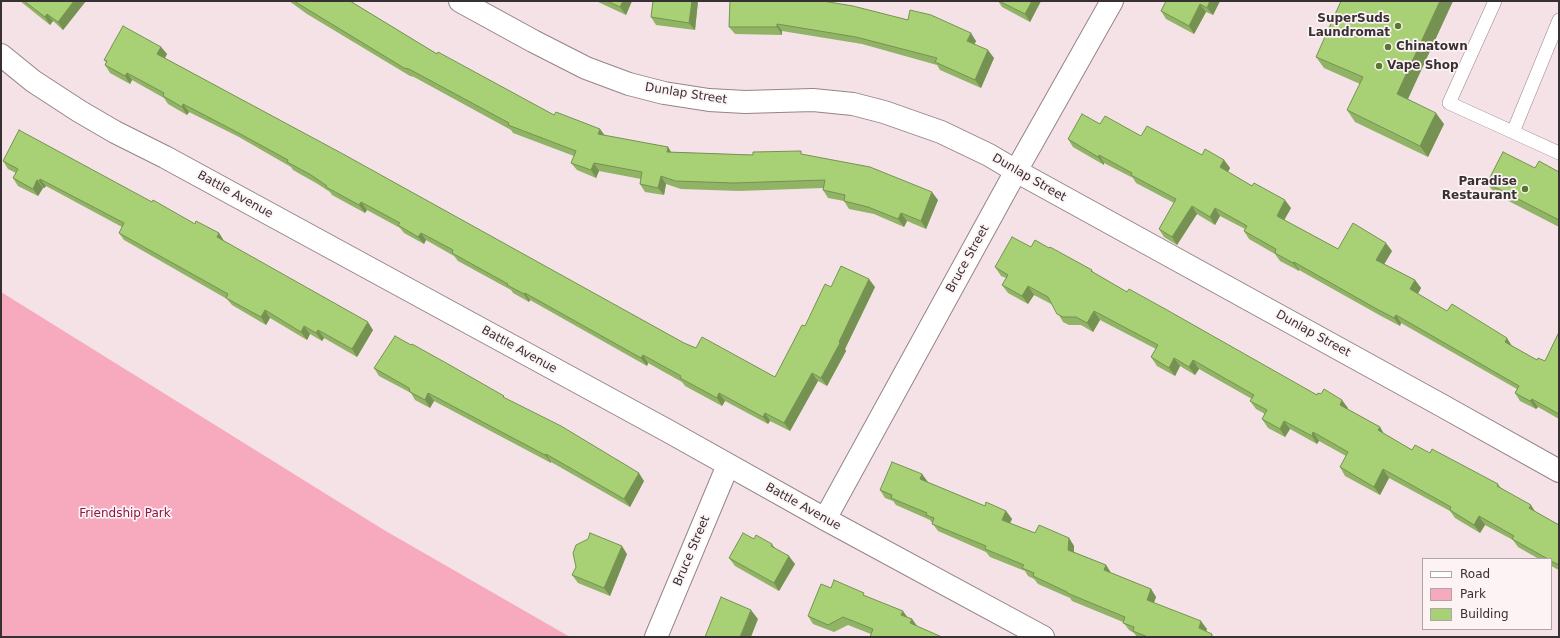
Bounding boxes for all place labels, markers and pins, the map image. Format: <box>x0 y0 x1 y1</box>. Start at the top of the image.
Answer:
place label: SuperSuds Laundromat <box>1308 12 1390 40</box>
marker: SuperSuds Laundromat <box>1393 21 1403 31</box>
place label: Chinatown <box>1396 40 1468 54</box>
marker: Chinatown <box>1383 42 1393 52</box>
place label: Vape Shop <box>1387 59 1459 73</box>
marker: Vape Shop <box>1374 61 1384 71</box>
place label: Paradise Restaurant <box>1442 175 1517 203</box>
marker: Paradise Restaurant <box>1520 184 1530 194</box>

